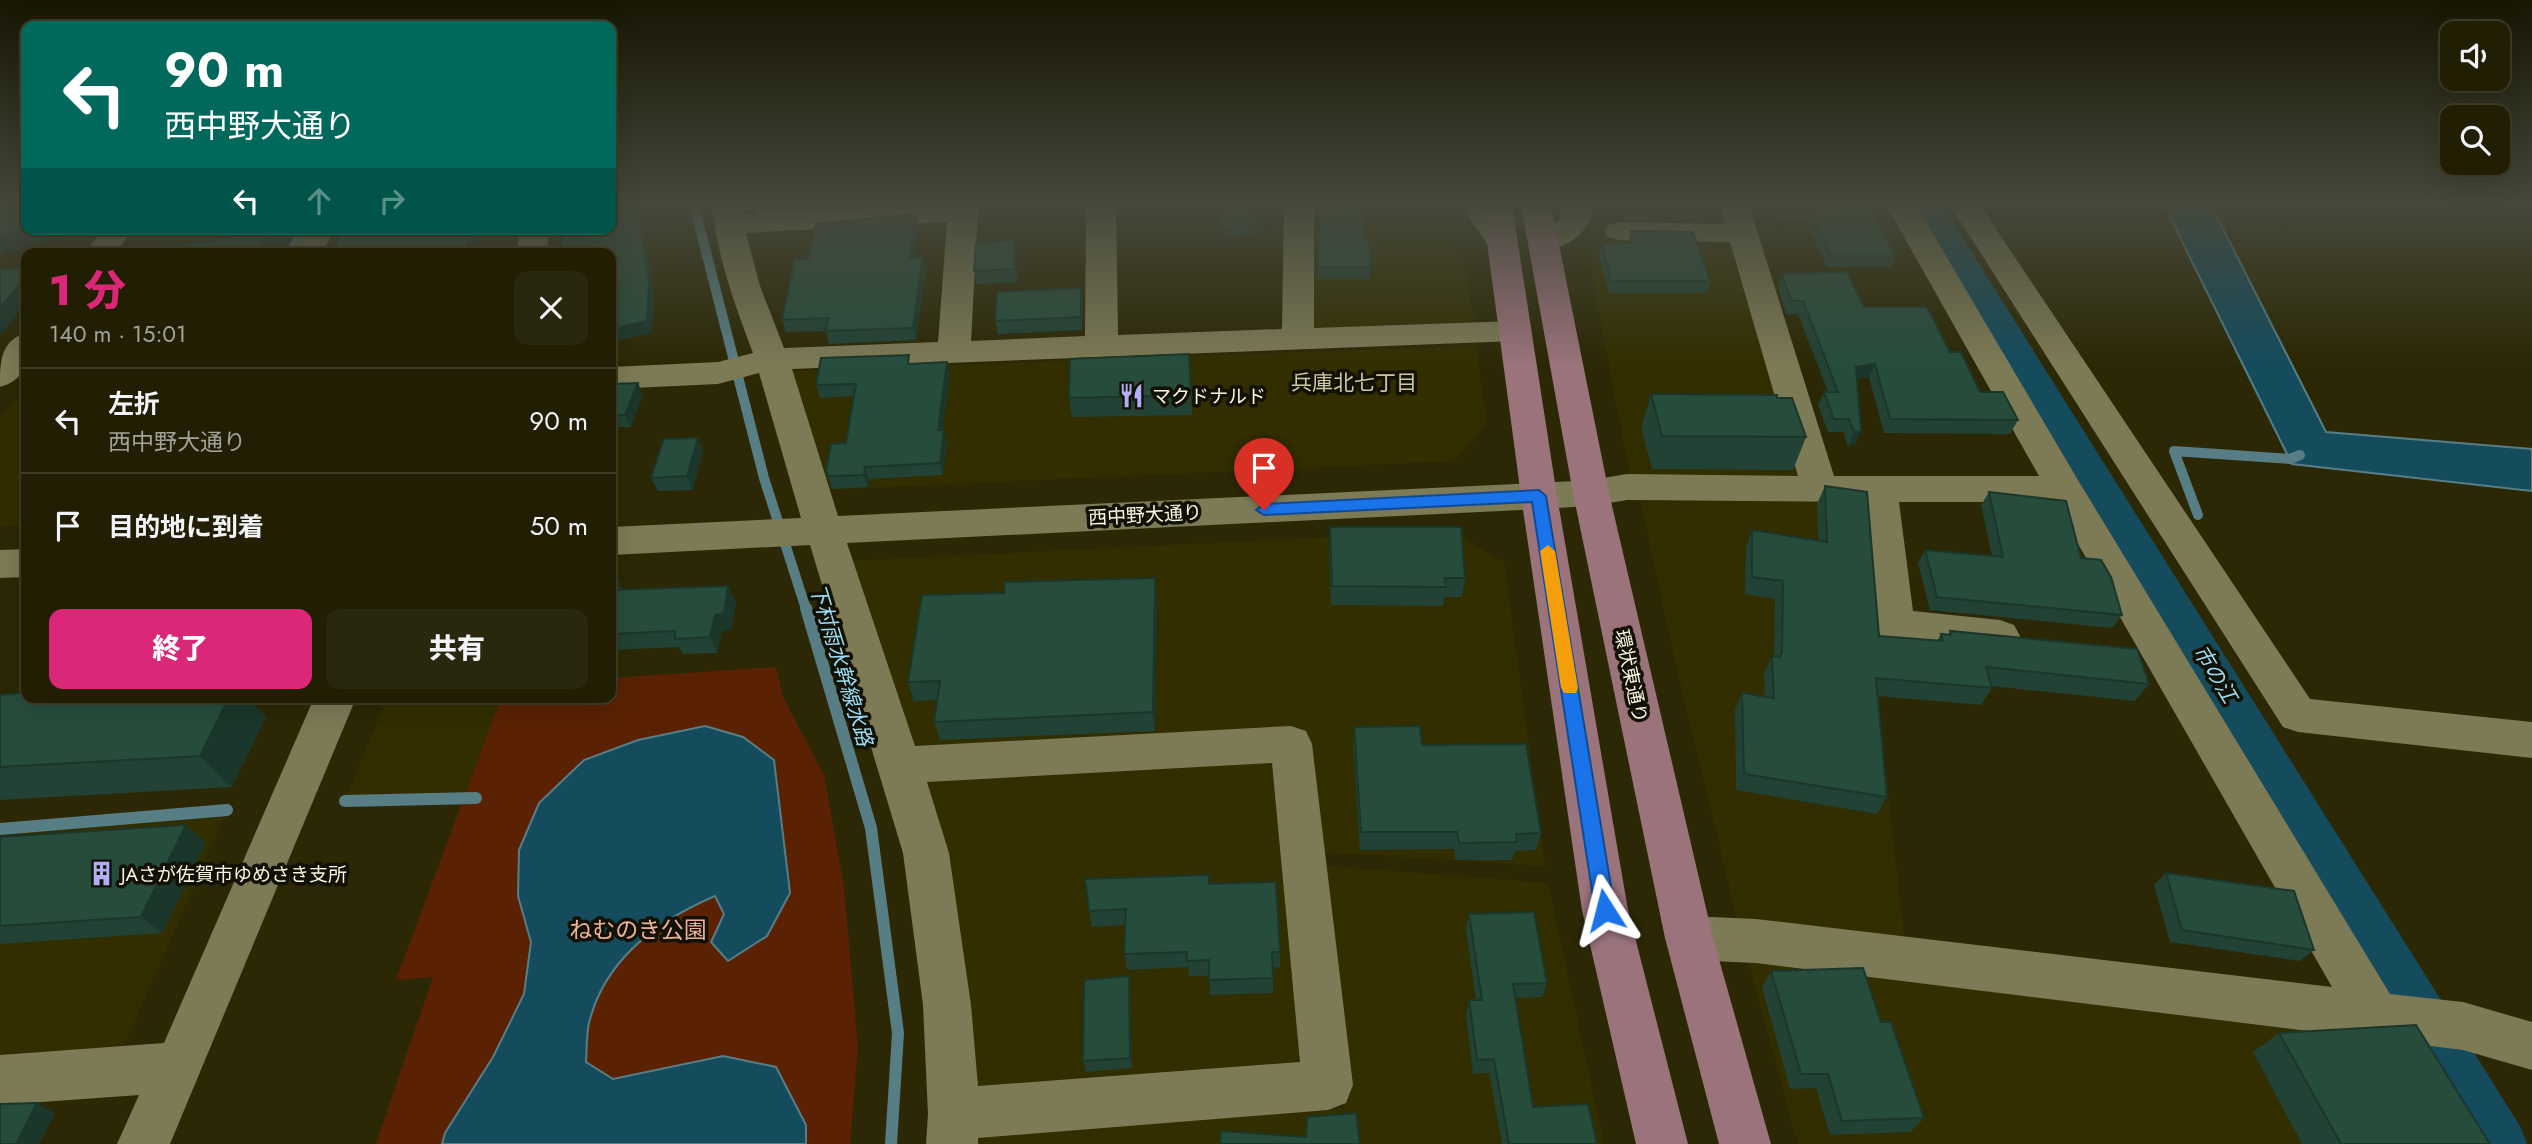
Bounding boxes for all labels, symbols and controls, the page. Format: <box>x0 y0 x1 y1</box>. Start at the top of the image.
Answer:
map controls <box>2440 21 2510 175</box>
button: sound <box>2440 21 2510 91</box>
text: 90 m <box>164 35 284 105</box>
icon: left <box>49 49 140 140</box>
text: 西中野大通り <box>164 103 356 149</box>
button: search <box>2440 105 2510 175</box>
icon: left <box>227 182 265 220</box>
icon: ahead <box>300 182 338 220</box>
icon: right <box>373 182 411 220</box>
text: 1 分 <box>49 260 126 321</box>
button: close <box>514 271 588 345</box>
text: 140 m · 15:01 <box>49 317 186 351</box>
district label: 兵庫北七丁目 <box>1291 368 1417 398</box>
restaurant icon: マクドナルド <box>1118 382 1146 410</box>
place label: マクドナルド <box>1152 383 1266 410</box>
text: 左折 <box>108 385 160 423</box>
icon: left <box>49 402 87 440</box>
text: 90 m <box>529 402 588 440</box>
text: 西中野大通り <box>108 425 246 459</box>
pin <box>1234 438 1294 510</box>
icon: arrive <box>1245 449 1283 487</box>
street label: 西中野大通り <box>1087 499 1203 531</box>
icon: arrive <box>49 507 87 545</box>
text: 50 m <box>530 507 588 545</box>
text: 目的地に到着 <box>108 508 264 546</box>
water label: 下村雨水幹線水路 <box>802 580 880 752</box>
button: 終了 <box>49 609 312 689</box>
button: 共有 <box>326 609 588 689</box>
street label: 環状東通り <box>1608 627 1654 725</box>
water label: 市の江 <box>2186 639 2245 710</box>
building icon: JAさが佐賀市ゆめさき支所 <box>87 860 115 888</box>
place label: JAさが佐賀市ゆめさき支所 <box>118 861 347 888</box>
position arrow <box>1568 873 1642 947</box>
park label: ねむのき公園 <box>569 913 707 947</box>

